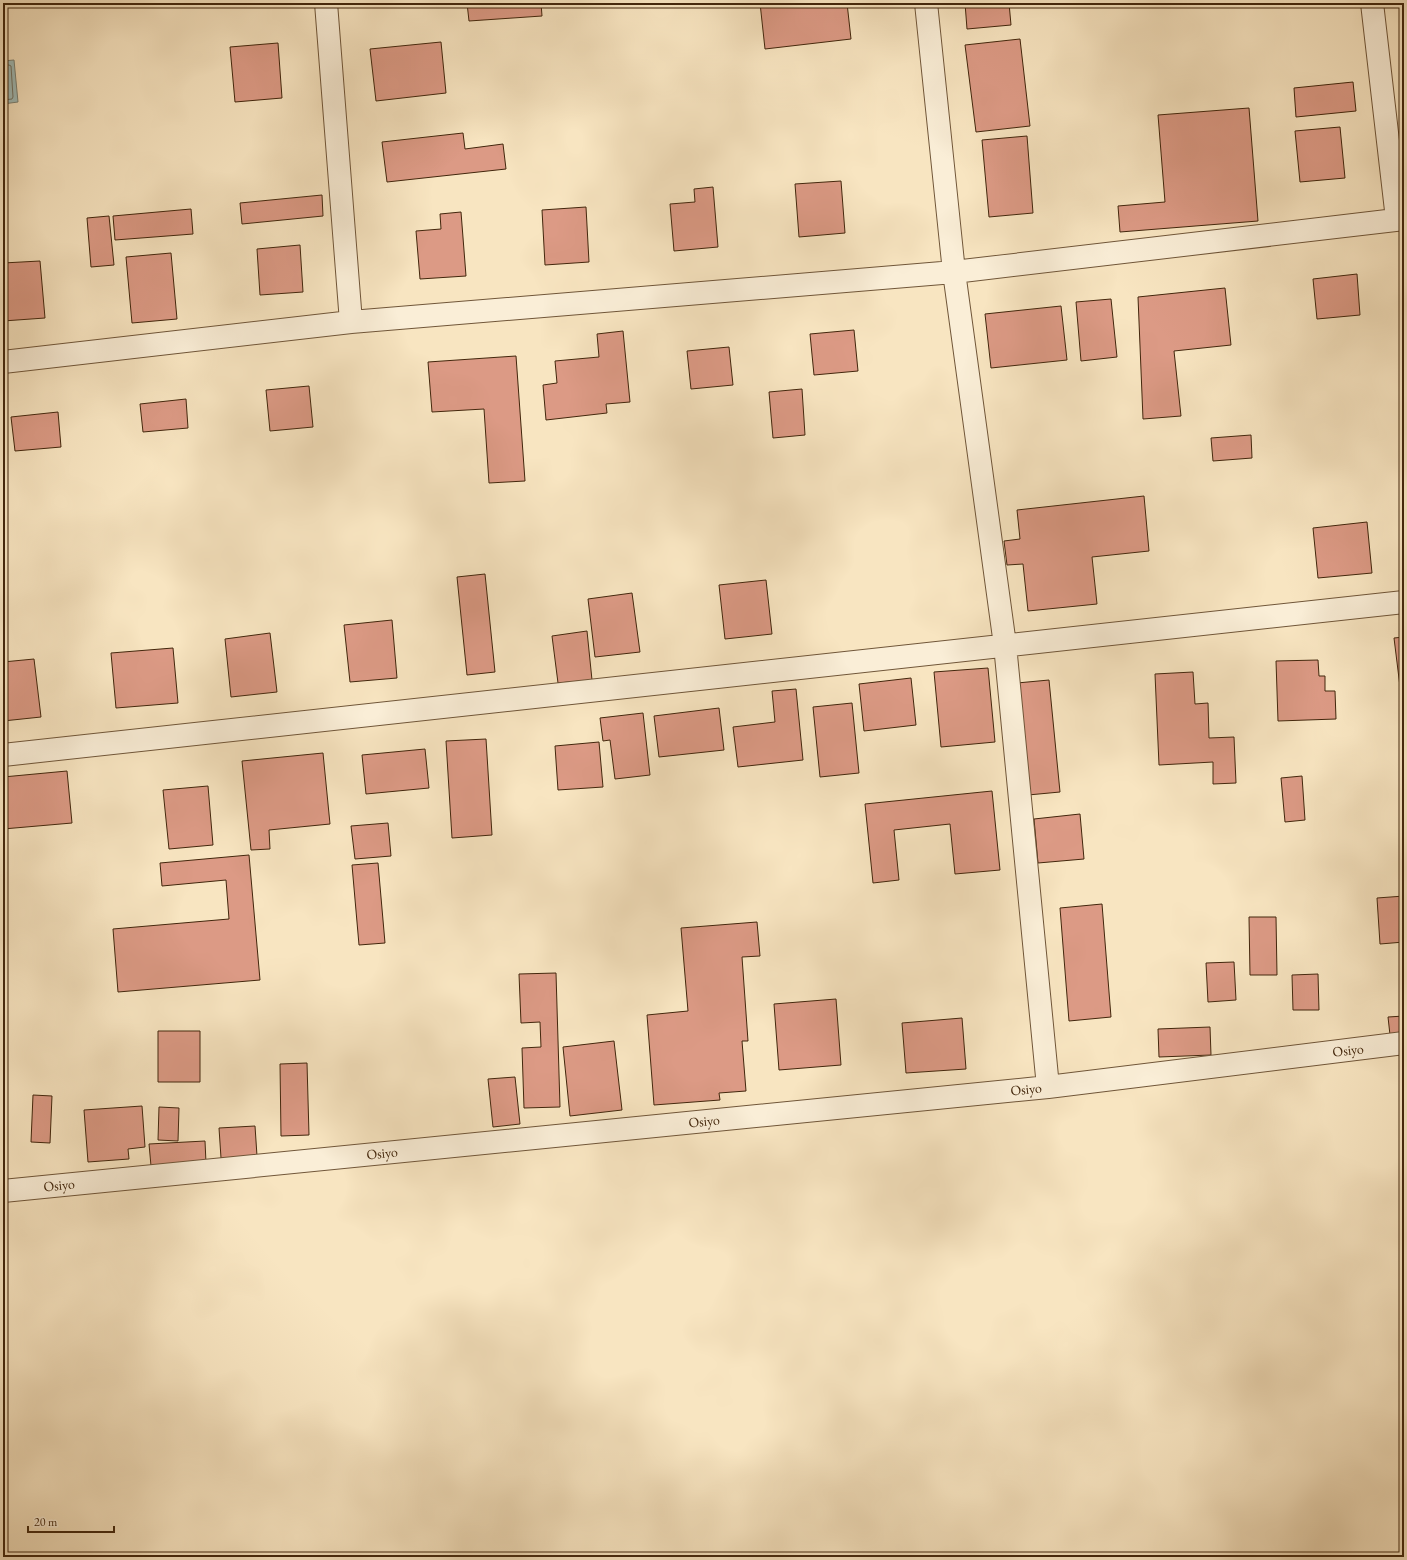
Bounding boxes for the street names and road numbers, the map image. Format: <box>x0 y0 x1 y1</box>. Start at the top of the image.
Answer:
street label: Osiyo <box>1331 1039 1365 1061</box>
street label: Osiyo <box>1009 1078 1043 1100</box>
street label: Osiyo <box>687 1110 721 1132</box>
street label: Osiyo <box>365 1142 399 1164</box>
street label: Osiyo <box>42 1174 76 1196</box>

